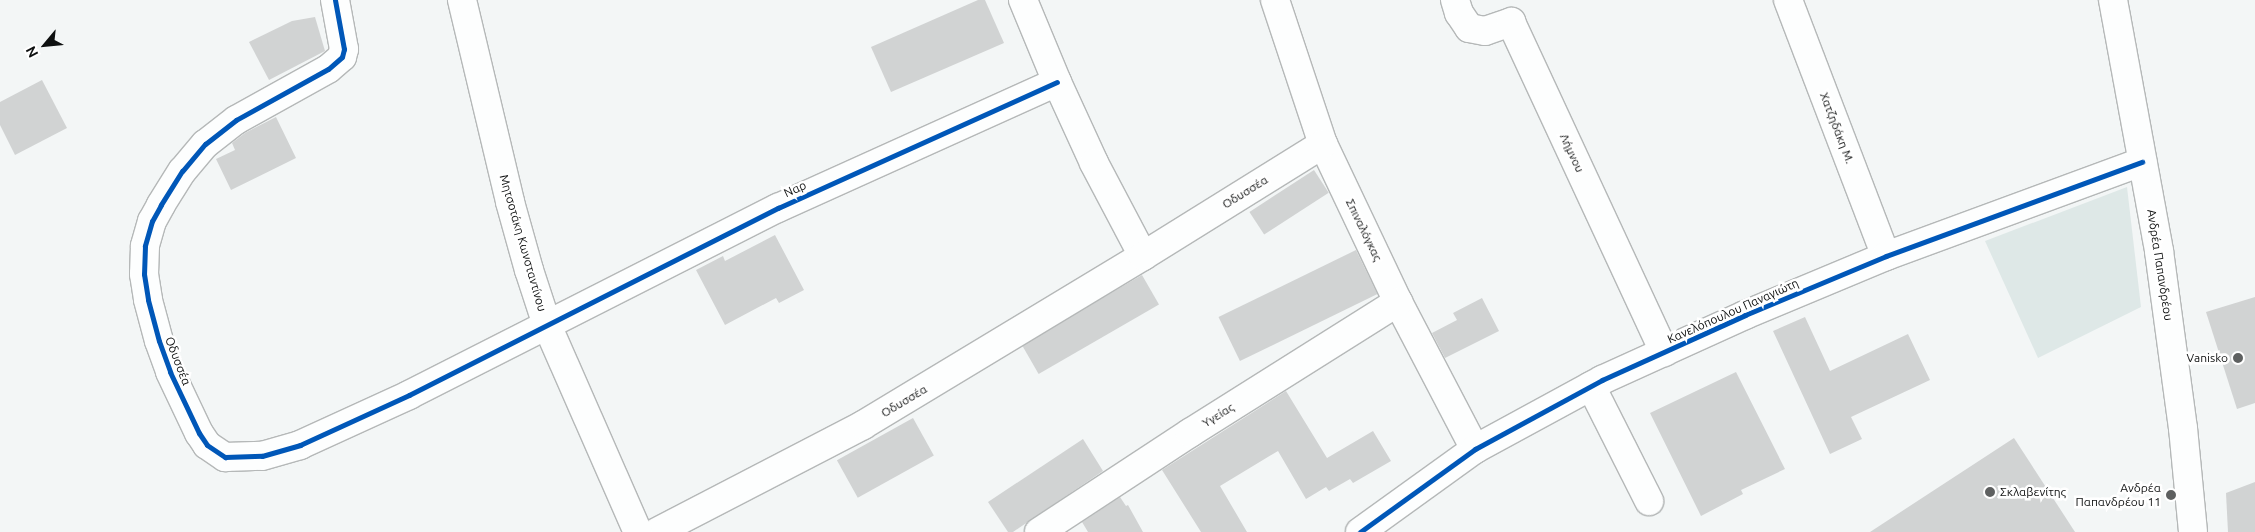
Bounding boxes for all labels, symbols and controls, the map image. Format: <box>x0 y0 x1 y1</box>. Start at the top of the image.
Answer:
north arrow <box>20 20 70 70</box>
text: N <box>22 44 41 60</box>
street label: Χατζηδάκη Μ. <box>1817 90 1857 166</box>
street label: Λήμνου <box>1557 131 1587 175</box>
street label: Οδυσσέα <box>1220 172 1270 212</box>
street label: Μητσοτάκη Κωνσταντίνου <box>497 173 549 313</box>
street label: Ναρ <box>782 178 808 200</box>
street label: Σπιναλόγκας <box>1343 197 1385 263</box>
street label: Ανδρέα Παπανδρέου <box>2144 208 2176 322</box>
street label: Κανελόπουλου Παναγιώτη <box>1665 276 1801 346</box>
street label: Οδυσσέα <box>162 335 194 387</box>
place label: Vanisko <box>2187 351 2228 365</box>
marker: Vanisko <box>2232 352 2244 364</box>
street label: Οδυσσέα <box>878 382 930 420</box>
street label: Υγείας <box>1200 400 1236 430</box>
place label: Ανδρέα Παπανδρέου 11 <box>2075 481 2161 509</box>
place label: Σκλαβενίτης <box>2000 485 2066 499</box>
marker: Σκλαβενίτης <box>1984 486 1996 498</box>
marker: Ανδρέα Παπανδρέου 11 <box>2165 489 2177 501</box>

